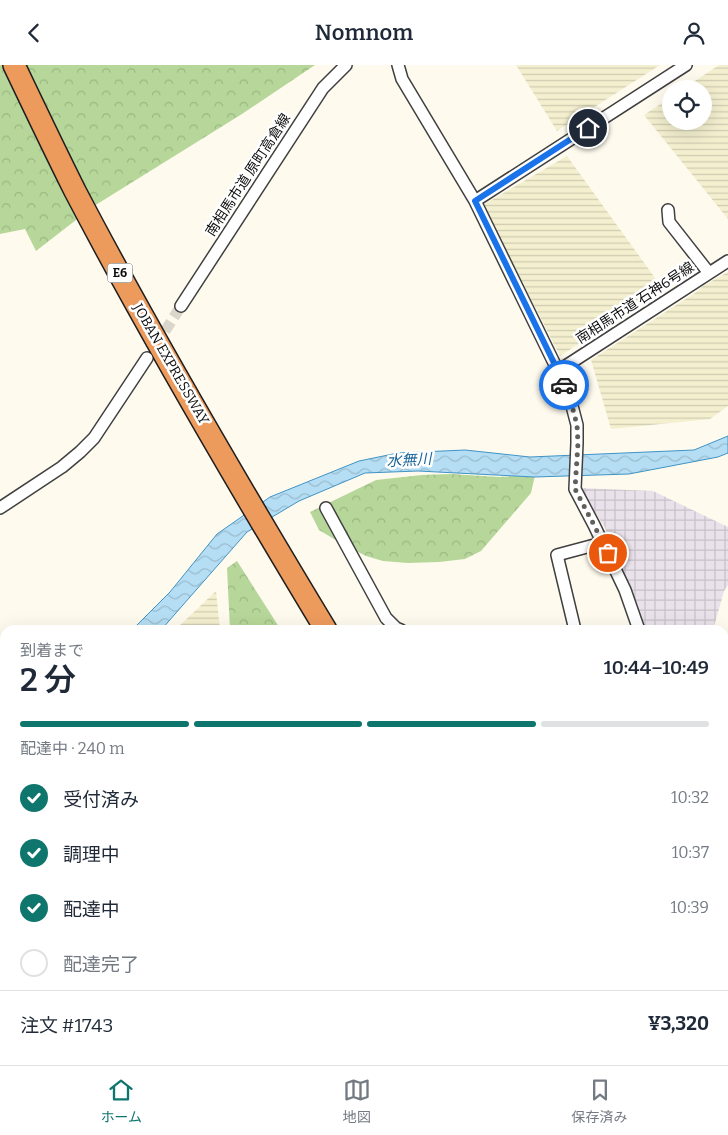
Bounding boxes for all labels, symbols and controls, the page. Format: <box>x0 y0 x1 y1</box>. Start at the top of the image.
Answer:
icon: back <box>20 19 48 47</box>
text: Nomnom <box>315 19 413 46</box>
icon: person <box>680 19 708 47</box>
map controls <box>662 80 712 130</box>
button: locate <box>662 80 712 130</box>
pin <box>567 107 609 149</box>
street label: 南相馬市道 原町高倉線 <box>202 110 294 240</box>
icon: home <box>574 114 602 142</box>
street label: 南相馬市道 石神6号線 <box>573 259 697 347</box>
road number: E6 <box>108 263 132 283</box>
street label: JOBAN EXPRESSWAY <box>129 300 213 428</box>
courier <box>539 360 589 410</box>
icon: car <box>550 371 578 399</box>
water label: 水無川 <box>386 450 434 470</box>
pin <box>587 532 629 574</box>
icon: bag <box>594 539 622 567</box>
text: 到着まで <box>20 641 84 660</box>
text: 10:44–10:49 <box>604 656 709 679</box>
text: 2 分 <box>20 661 76 699</box>
text: 配達中 · 240 m <box>20 739 125 758</box>
icon: check <box>20 784 48 812</box>
text: 受付済み <box>63 788 139 811</box>
text: 10:32 <box>671 788 709 807</box>
icon: check <box>20 839 48 867</box>
text: 調理中 <box>63 843 120 866</box>
text: 10:37 <box>672 843 709 862</box>
icon: check <box>20 894 48 922</box>
text: 配達中 <box>63 898 120 921</box>
text: 10:39 <box>670 898 709 917</box>
text: 配達完了 <box>63 953 139 976</box>
text: ¥3,320 <box>648 1012 709 1035</box>
text: 注文 #1743 <box>20 1014 113 1037</box>
tab: ホーム <box>100 1076 142 1126</box>
tab: 地図 <box>343 1076 371 1126</box>
tab: 保存済み <box>572 1076 628 1126</box>

